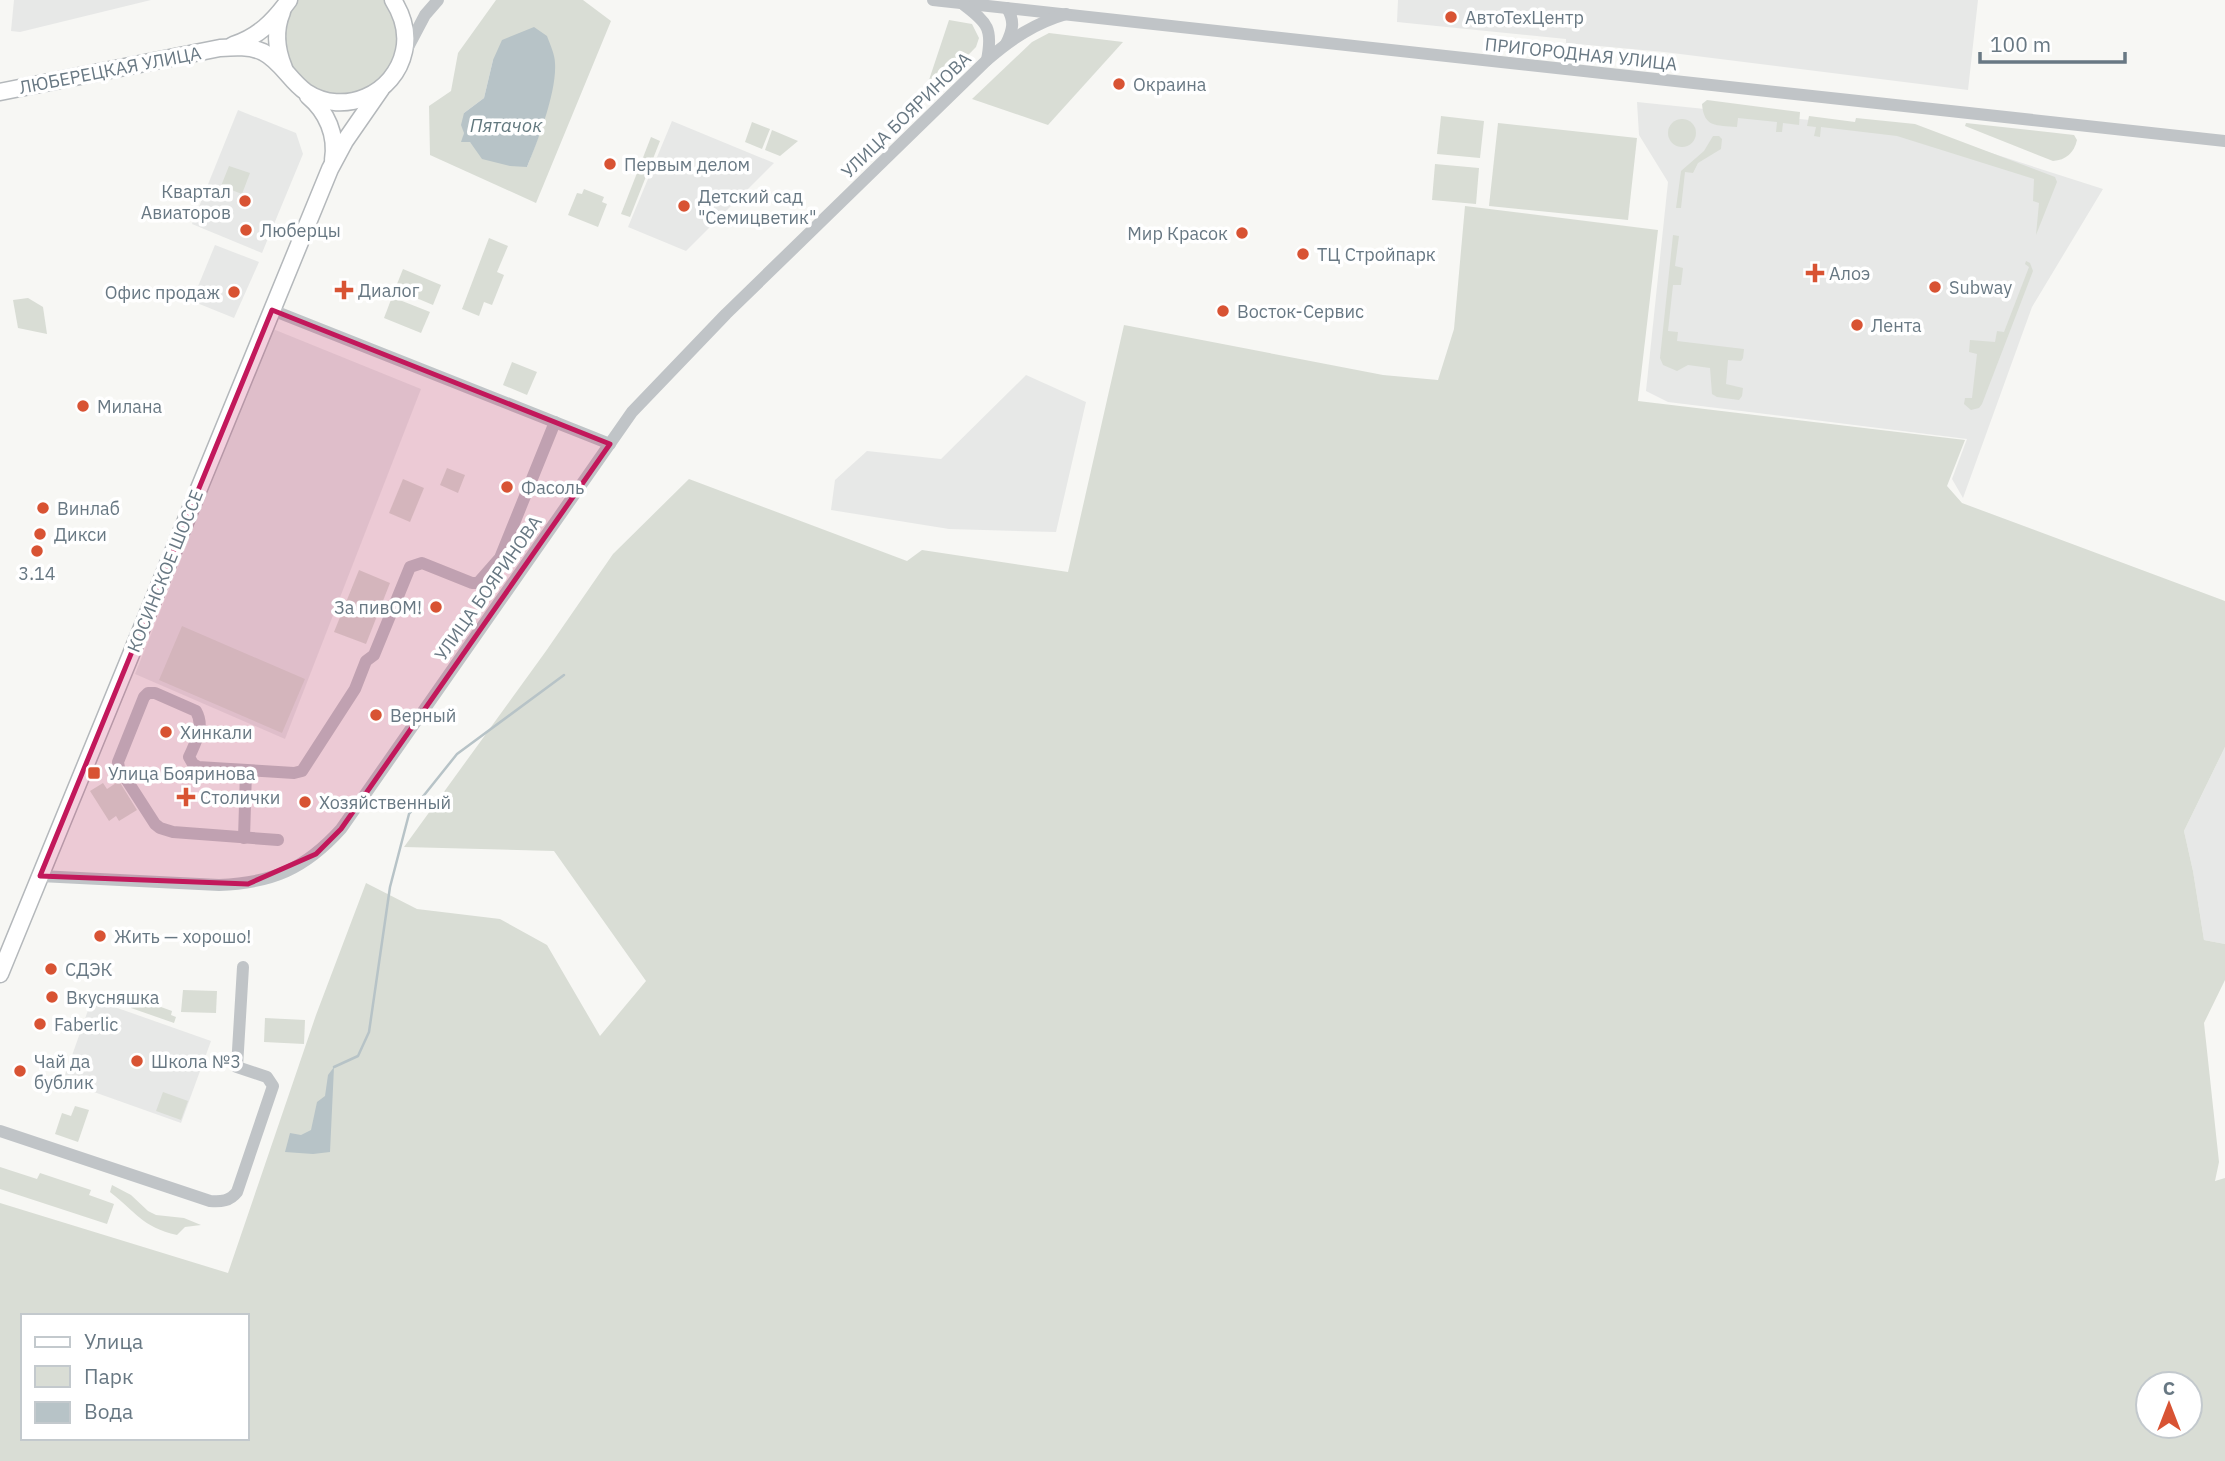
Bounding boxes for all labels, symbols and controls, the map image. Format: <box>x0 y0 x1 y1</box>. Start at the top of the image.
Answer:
place label: АвтоТехЦентр <box>1465 6 1584 29</box>
marker: АвтоТехЦентр <box>1443 9 1459 25</box>
scale bar <box>1980 21 2125 65</box>
text: 100 m <box>1990 30 2051 58</box>
street label: ПРИГОРОДНАЯ УЛИЦА <box>1484 32 1679 76</box>
street label: ЛЮБЕРЕЦКАЯ УЛИЦА <box>17 41 203 99</box>
street label: УЛИЦА БОЯРИНОВА <box>836 47 976 183</box>
place label: Окраина <box>1133 73 1207 96</box>
marker: Окраина <box>1111 76 1127 92</box>
water label: Пятачок <box>470 113 543 137</box>
place label: Первым делом <box>624 153 750 176</box>
marker: Первым делом <box>602 156 618 172</box>
place label: Квартал Авиаторов <box>141 180 231 224</box>
place label: Детский сад "Семицветик" <box>698 185 817 229</box>
marker: Квартал Авиаторов <box>237 193 253 209</box>
marker: Детский сад "Семицветик" <box>676 198 692 214</box>
place label: Люберцы <box>260 219 341 242</box>
marker: Люберцы <box>238 222 254 238</box>
place label: Мир Красок <box>1127 222 1228 245</box>
marker: Мир Красок <box>1234 225 1250 241</box>
place label: ТЦ Стройпарк <box>1317 243 1436 266</box>
marker: ТЦ Стройпарк <box>1295 246 1311 262</box>
place label: Алоэ <box>1829 262 1870 285</box>
marker: Алоэ <box>1807 265 1823 281</box>
place label: Subway <box>1949 276 2012 299</box>
place label: Диалог <box>358 279 420 302</box>
marker: Subway <box>1927 279 1943 295</box>
place label: Офис продаж <box>105 281 220 304</box>
marker: Диалог <box>336 282 352 298</box>
marker: Офис продаж <box>226 284 242 300</box>
place label: Восток-Сервис <box>1237 300 1364 323</box>
marker: Восток-Сервис <box>1215 303 1231 319</box>
place label: Лента <box>1871 314 1922 337</box>
marker: Лента <box>1849 317 1865 333</box>
place label: Милана <box>97 395 163 418</box>
marker: Милана <box>75 398 91 414</box>
place label: Фасоль <box>521 476 584 499</box>
marker: Фасоль <box>499 479 515 495</box>
street label: КОСИНСКОЕ ШОССЕ <box>122 486 208 656</box>
place label: Винлаб <box>57 497 120 520</box>
marker: Винлаб <box>35 500 51 516</box>
street label: УЛИЦА БОЯРИНОВА <box>429 511 547 665</box>
place label: Дикси <box>54 523 107 546</box>
marker: Дикси <box>32 526 48 542</box>
marker: 3.14 <box>29 543 45 559</box>
place label: 3.14 <box>18 562 56 585</box>
place label: За пивОМ! <box>334 596 422 619</box>
marker: За пивОМ! <box>428 599 444 615</box>
place label: Верный <box>390 704 456 727</box>
marker: Верный <box>368 707 384 723</box>
place label: Хинкали <box>180 721 252 744</box>
marker: Хинкали <box>158 724 174 740</box>
place label: Улица Бояринова <box>108 762 256 785</box>
marker: Улица Бояринова <box>86 765 102 781</box>
place label: Столички <box>200 786 280 809</box>
marker: Столички <box>178 789 194 805</box>
place label: Хозяйственный <box>319 791 451 814</box>
marker: Хозяйственный <box>297 794 313 810</box>
place label: Жить — хорошо! <box>114 925 251 948</box>
marker: Жить — хорошо! <box>92 928 108 944</box>
place label: СДЭК <box>65 958 113 981</box>
marker: СДЭК <box>43 961 59 977</box>
place label: Вкусняшка <box>66 986 160 1009</box>
marker: Вкусняшка <box>44 989 60 1005</box>
place label: Faberlic <box>54 1013 118 1036</box>
marker: Faberlic <box>32 1016 48 1032</box>
place label: Чай да бублик <box>34 1050 94 1094</box>
place label: Школа №3 <box>151 1050 241 1073</box>
marker: Школа №3 <box>129 1053 145 1069</box>
marker: Чай да бублик <box>12 1063 28 1079</box>
legend <box>21 1314 248 1440</box>
text: Улица <box>84 1327 143 1355</box>
text: Парк <box>84 1362 134 1390</box>
north arrow <box>2134 1370 2204 1440</box>
text: С <box>2163 1376 2175 1400</box>
text: Вода <box>84 1397 133 1425</box>

